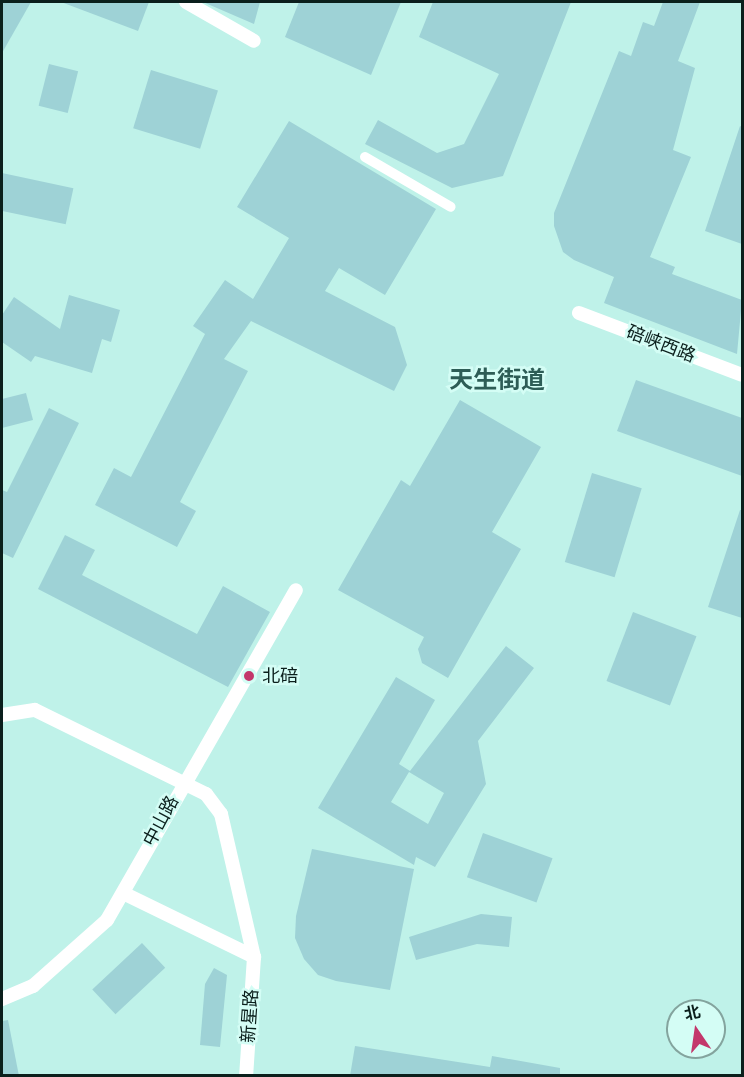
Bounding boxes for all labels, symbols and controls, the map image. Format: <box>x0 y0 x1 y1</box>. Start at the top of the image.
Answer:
street label: 碚峡西路 <box>624 321 698 367</box>
district label: 天生街道 <box>449 367 545 395</box>
place label: 北碚 <box>262 665 298 687</box>
marker: 北碚 <box>240 667 258 685</box>
street label: 中山路 <box>139 792 183 850</box>
street label: 新星路 <box>237 988 263 1044</box>
north arrow <box>666 999 726 1059</box>
text: 北 <box>682 1002 702 1024</box>

